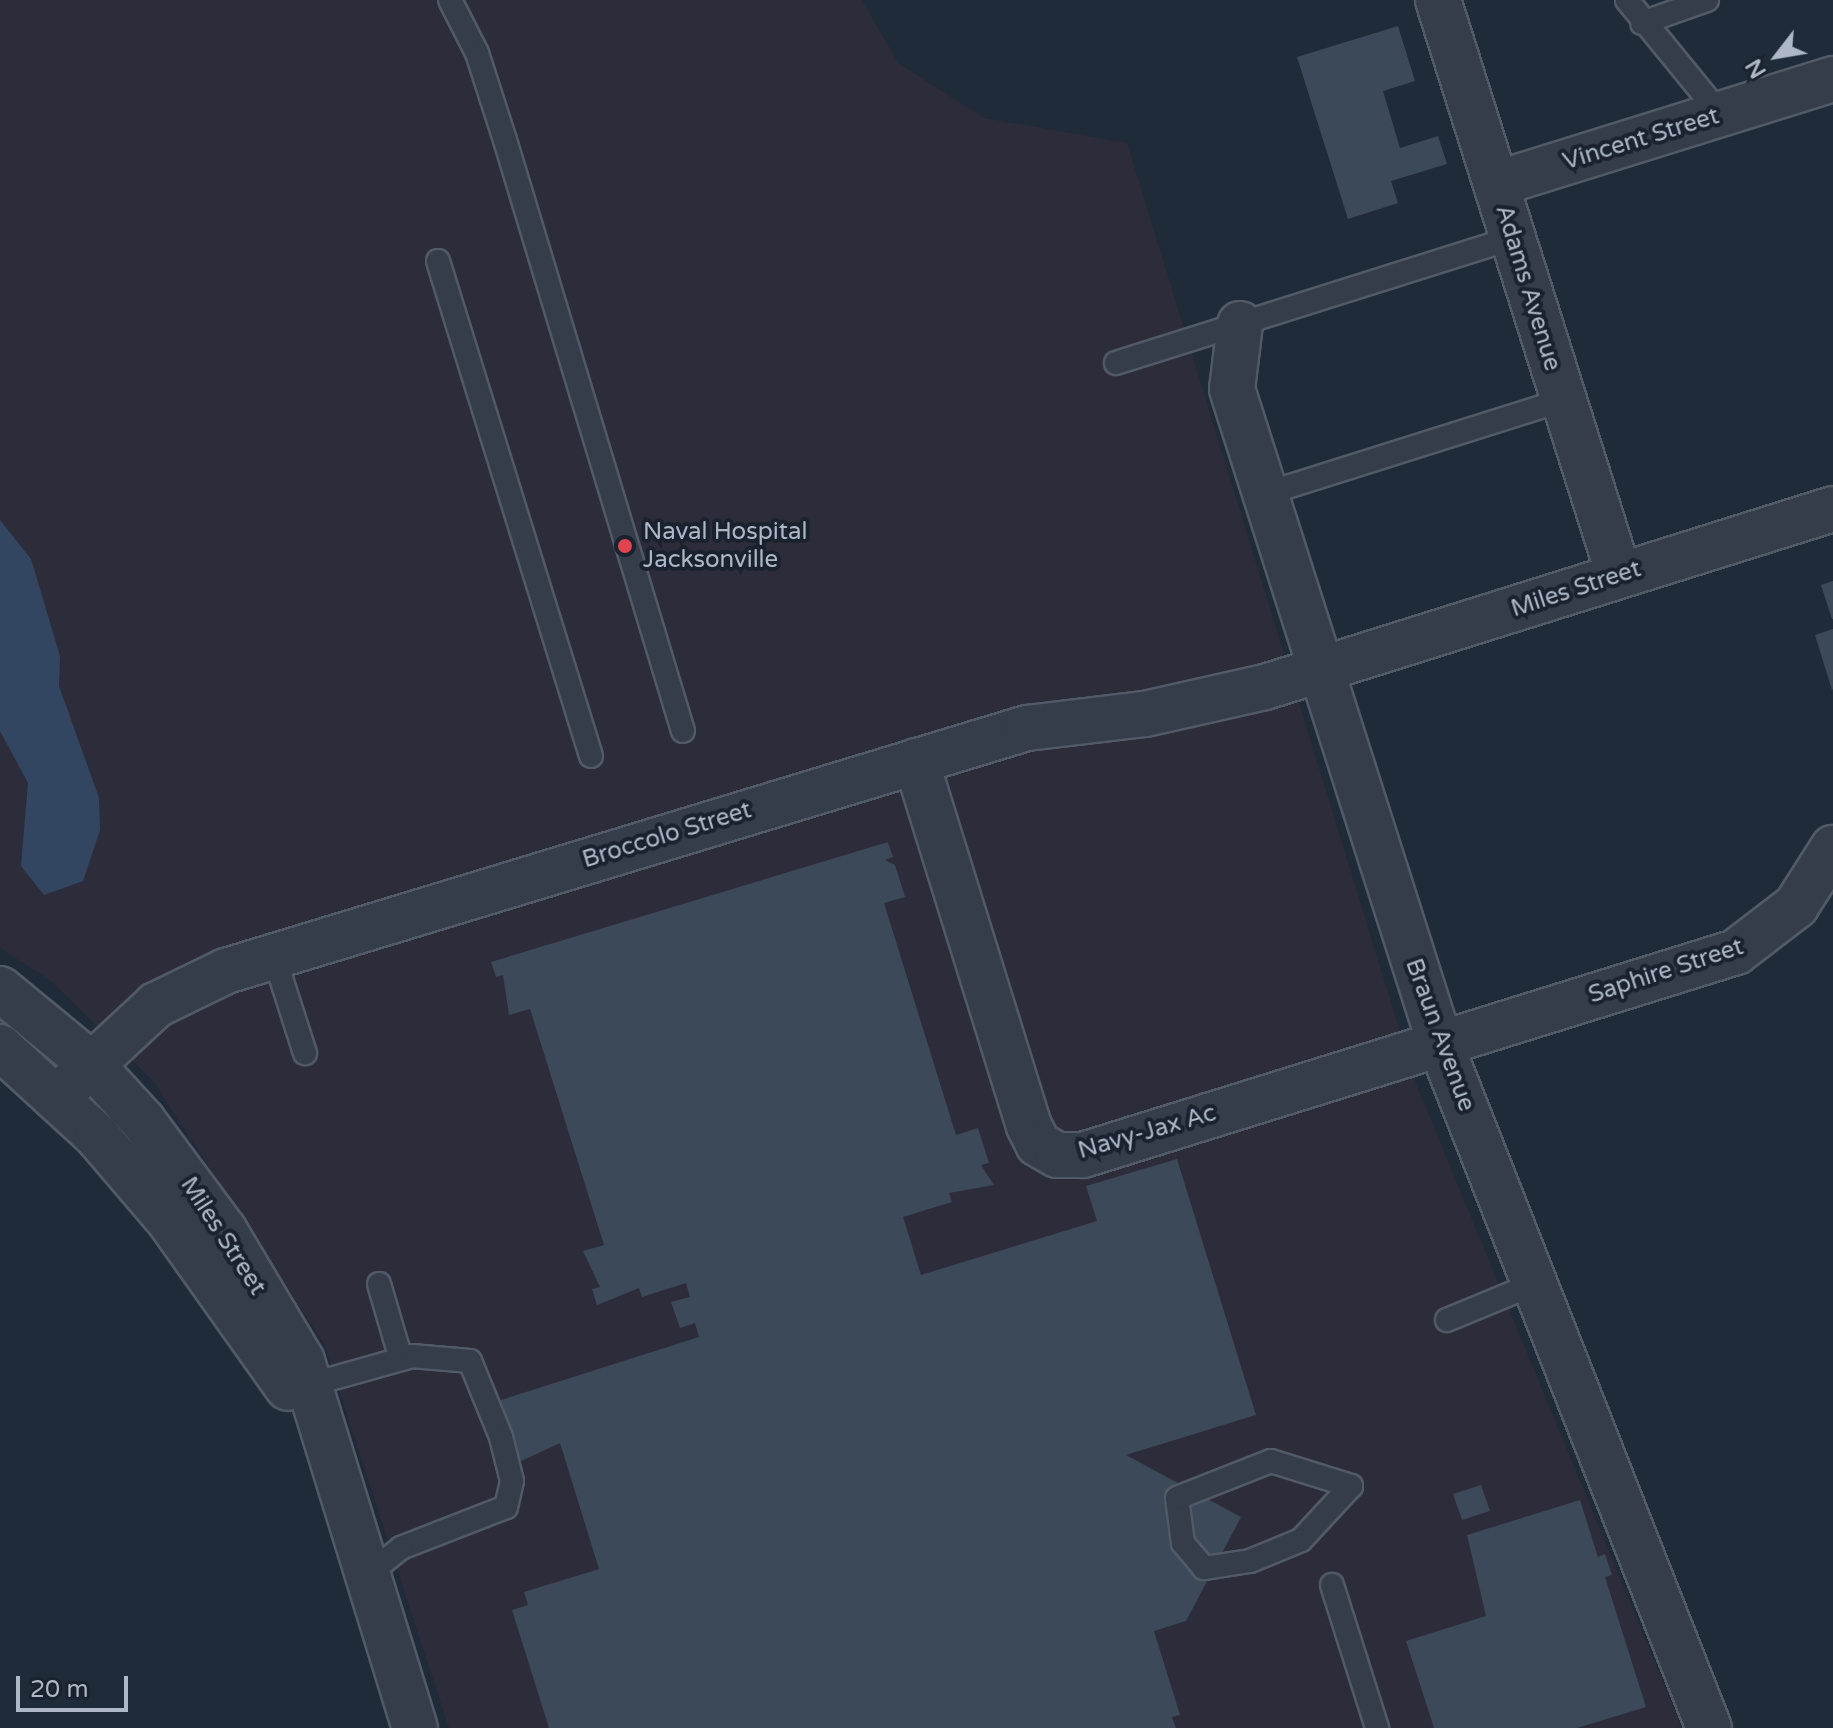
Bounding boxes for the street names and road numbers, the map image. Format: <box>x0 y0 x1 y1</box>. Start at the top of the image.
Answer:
street label: Vincent Street <box>1560 102 1722 176</box>
street label: Adams Avenue <box>1489 202 1567 374</box>
street label: Miles Street <box>1507 554 1645 624</box>
street label: Broccolo Street <box>579 796 755 874</box>
street label: Saphire Street <box>1585 932 1747 1010</box>
street label: Braun Avenue <box>1399 955 1481 1115</box>
street label: Navy-Jax Ac <box>1075 1099 1219 1165</box>
street label: Miles Street <box>174 1172 272 1300</box>

